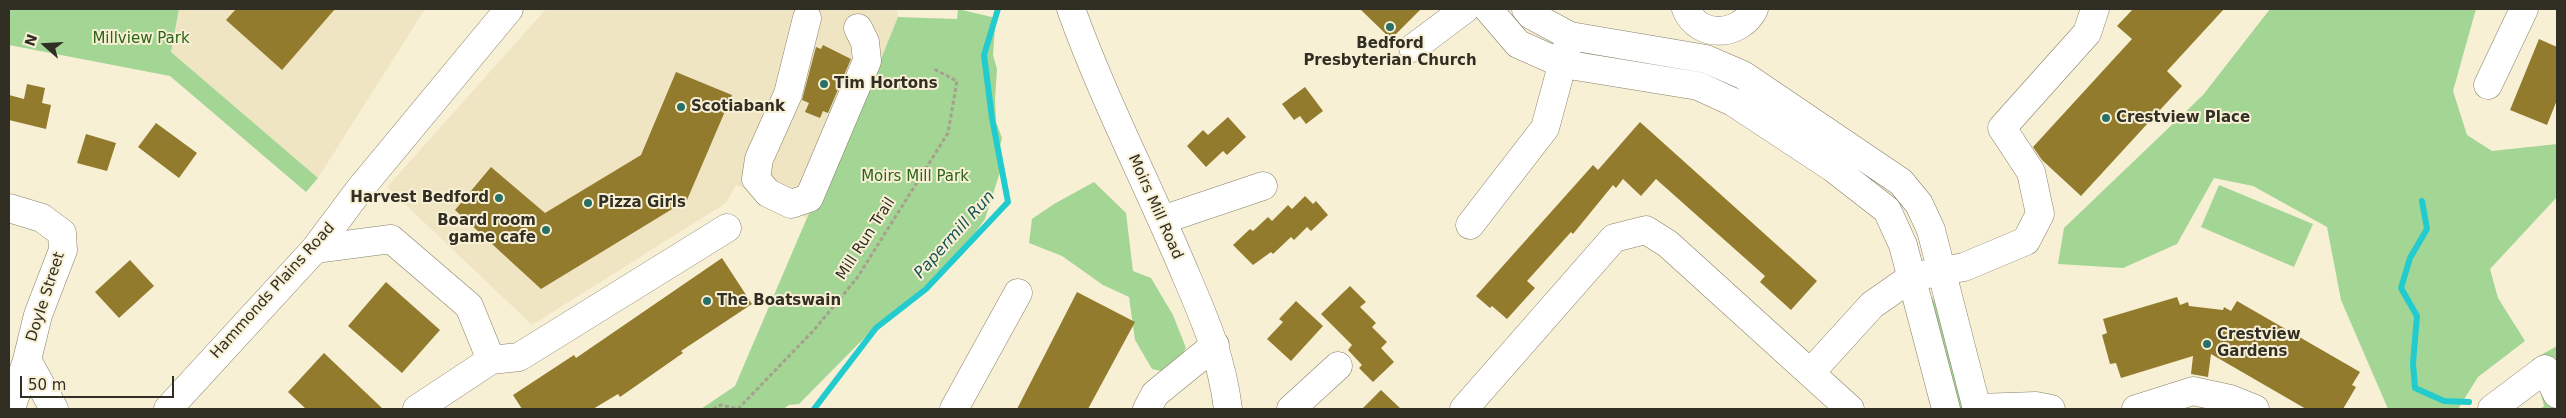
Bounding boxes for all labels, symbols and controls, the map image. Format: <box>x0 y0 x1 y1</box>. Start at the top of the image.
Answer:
north arrow <box>20 20 70 70</box>
marker: Bedford Presbyterian Church <box>1384 21 1396 33</box>
park label: Millview Park <box>92 30 190 48</box>
text: N <box>21 32 40 48</box>
place label: Bedford Presbyterian Church <box>1303 35 1477 70</box>
place label: Tim Hortons <box>834 75 938 93</box>
marker: Tim Hortons <box>818 78 830 90</box>
place label: Scotiabank <box>691 98 785 116</box>
marker: Scotiabank <box>675 101 687 113</box>
place label: Crestview Place <box>2116 109 2250 127</box>
marker: Crestview Place <box>2100 112 2112 124</box>
street label: Moirs Mill Road <box>1124 152 1186 262</box>
park label: Moirs Mill Park <box>861 168 969 186</box>
water label: Papermill Run <box>911 187 999 283</box>
place label: Harvest Bedford <box>350 189 489 207</box>
marker: Harvest Bedford <box>493 192 505 204</box>
place label: Pizza Girls <box>598 194 686 212</box>
street label: Mill Run Trail <box>833 195 899 283</box>
marker: Pizza Girls <box>582 197 594 209</box>
place label: Board room game cafe <box>437 212 536 247</box>
street label: Hammonds Plains Road <box>207 219 339 363</box>
marker: Board room game cafe <box>540 224 552 236</box>
street label: Doyle Street <box>23 250 69 344</box>
place label: The Boatswain <box>717 292 841 310</box>
marker: The Boatswain <box>701 295 713 307</box>
place label: Crestview Gardens <box>2217 326 2301 361</box>
marker: Crestview Gardens <box>2201 338 2213 350</box>
scale bar <box>22 366 176 398</box>
text: 50 m <box>28 376 66 394</box>

